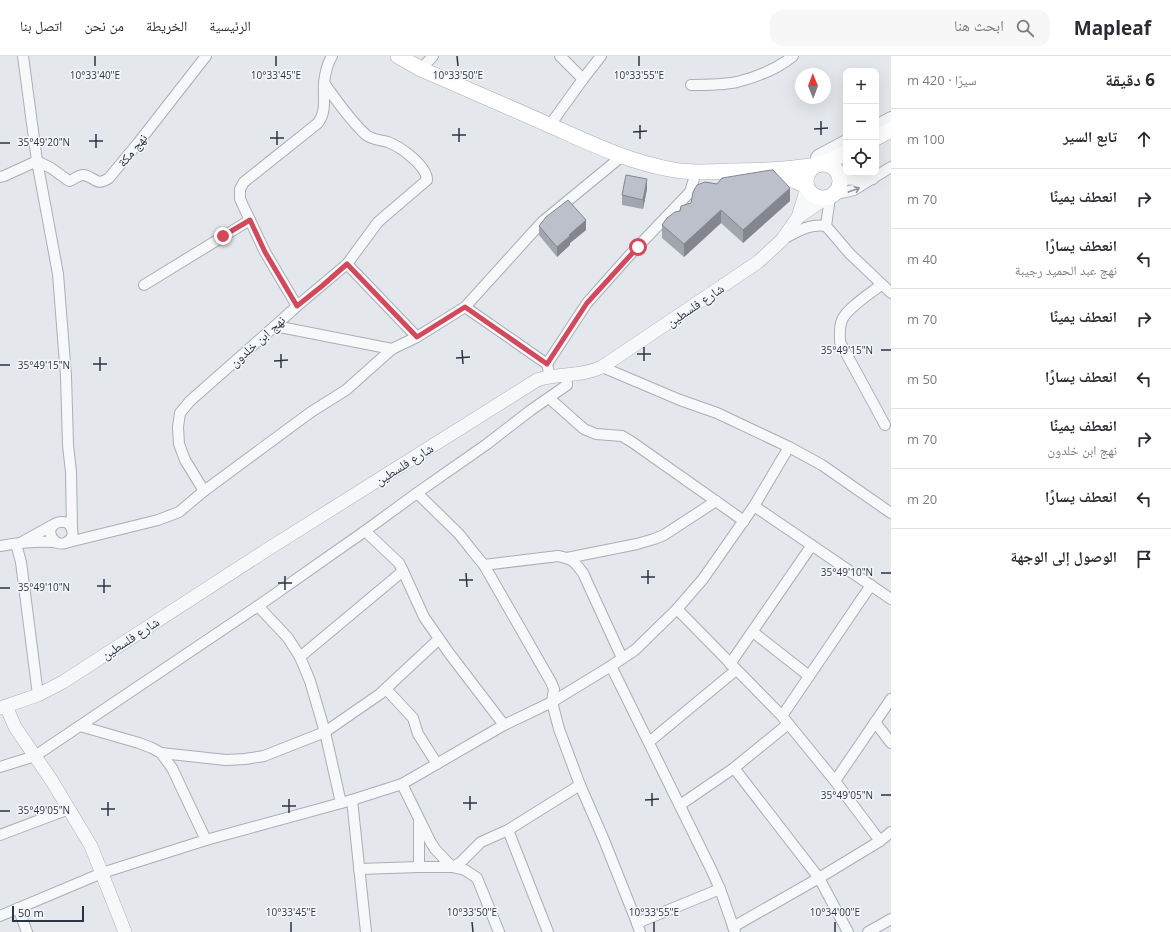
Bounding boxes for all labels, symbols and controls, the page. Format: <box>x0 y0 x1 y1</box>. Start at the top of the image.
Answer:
search box <box>770 10 1050 46</box>
text: ابحث هنا <box>954 15 1004 35</box>
text: Mapleaf <box>1074 15 1151 41</box>
text: اتصل بنا <box>20 16 62 35</box>
text: من نحن <box>84 16 124 35</box>
text: الخريطة <box>146 16 187 35</box>
text: الرئيسية <box>209 16 251 35</box>
icon: search <box>1014 17 1036 39</box>
text: 10°33'40"E <box>70 68 120 82</box>
text: 10°33'45"E <box>251 68 301 82</box>
text: 10°33'50"E <box>433 68 483 82</box>
text: 10°33'55"E <box>614 68 664 82</box>
north arrow <box>795 68 831 104</box>
map controls <box>843 68 879 176</box>
button: + <box>843 68 879 104</box>
text: 6 دقيقة <box>1105 68 1155 91</box>
text: سيرًا · 420 m <box>907 71 977 89</box>
button: − <box>843 104 879 140</box>
text: تابع السير <box>1063 126 1117 146</box>
icon: ahead <box>1133 128 1155 150</box>
street label: نهج مكة <box>113 129 152 171</box>
text: 100 m <box>907 130 945 148</box>
text: 35°49'20"N <box>18 135 70 149</box>
button: locate <box>843 140 879 176</box>
one-way arrow <box>847 185 859 193</box>
text: انعطف يمينًا <box>1049 186 1117 206</box>
icon: right <box>1133 188 1155 210</box>
text: 70 m <box>907 190 937 208</box>
route end <box>214 227 232 245</box>
text: انعطف يسارًا <box>1045 235 1117 255</box>
route start <box>629 238 647 256</box>
icon: left <box>1133 248 1155 270</box>
text: 40 m <box>907 250 937 268</box>
text: نهج عبد الحميد رجيبة <box>1015 261 1117 279</box>
street label: شارع فلسطين <box>663 279 728 332</box>
text: انعطف يمينًا <box>1049 306 1117 326</box>
icon: right <box>1133 308 1155 330</box>
text: 70 m <box>907 310 937 328</box>
street label: نهج ابن خلدون <box>225 311 290 372</box>
text: 35°49'15"N <box>821 343 873 357</box>
text: 35°49'15"N <box>18 358 70 372</box>
text: انعطف يسارًا <box>1045 366 1117 386</box>
icon: left <box>1133 368 1155 390</box>
text: 50 m <box>907 370 937 388</box>
text: انعطف يمينًا <box>1049 415 1117 435</box>
icon: right <box>1133 428 1155 450</box>
text: 70 m <box>907 430 937 448</box>
street label: شارع فلسطين <box>371 439 437 490</box>
text: نهج ابن خلدون <box>1047 441 1117 459</box>
text: انعطف يسارًا <box>1045 486 1117 506</box>
icon: left <box>1133 488 1155 510</box>
text: 20 m <box>907 490 937 508</box>
text: الوصول إلى الوجهة <box>1011 546 1117 566</box>
icon: arrive <box>1133 548 1155 570</box>
text: 35°49'10"N <box>821 565 873 579</box>
text: 35°49'10"N <box>18 580 70 594</box>
street label: شارع فلسطين <box>97 613 163 664</box>
text: 35°49'05"N <box>821 788 873 802</box>
text: 35°49'05"N <box>18 803 70 817</box>
scale bar <box>12 904 84 923</box>
text: 50 m <box>18 905 44 920</box>
text: 10°33'45"E <box>266 905 316 919</box>
text: 10°33'50"E <box>447 905 497 919</box>
text: 10°33'55"E <box>629 905 679 919</box>
text: 10°34'00"E <box>810 905 860 919</box>

